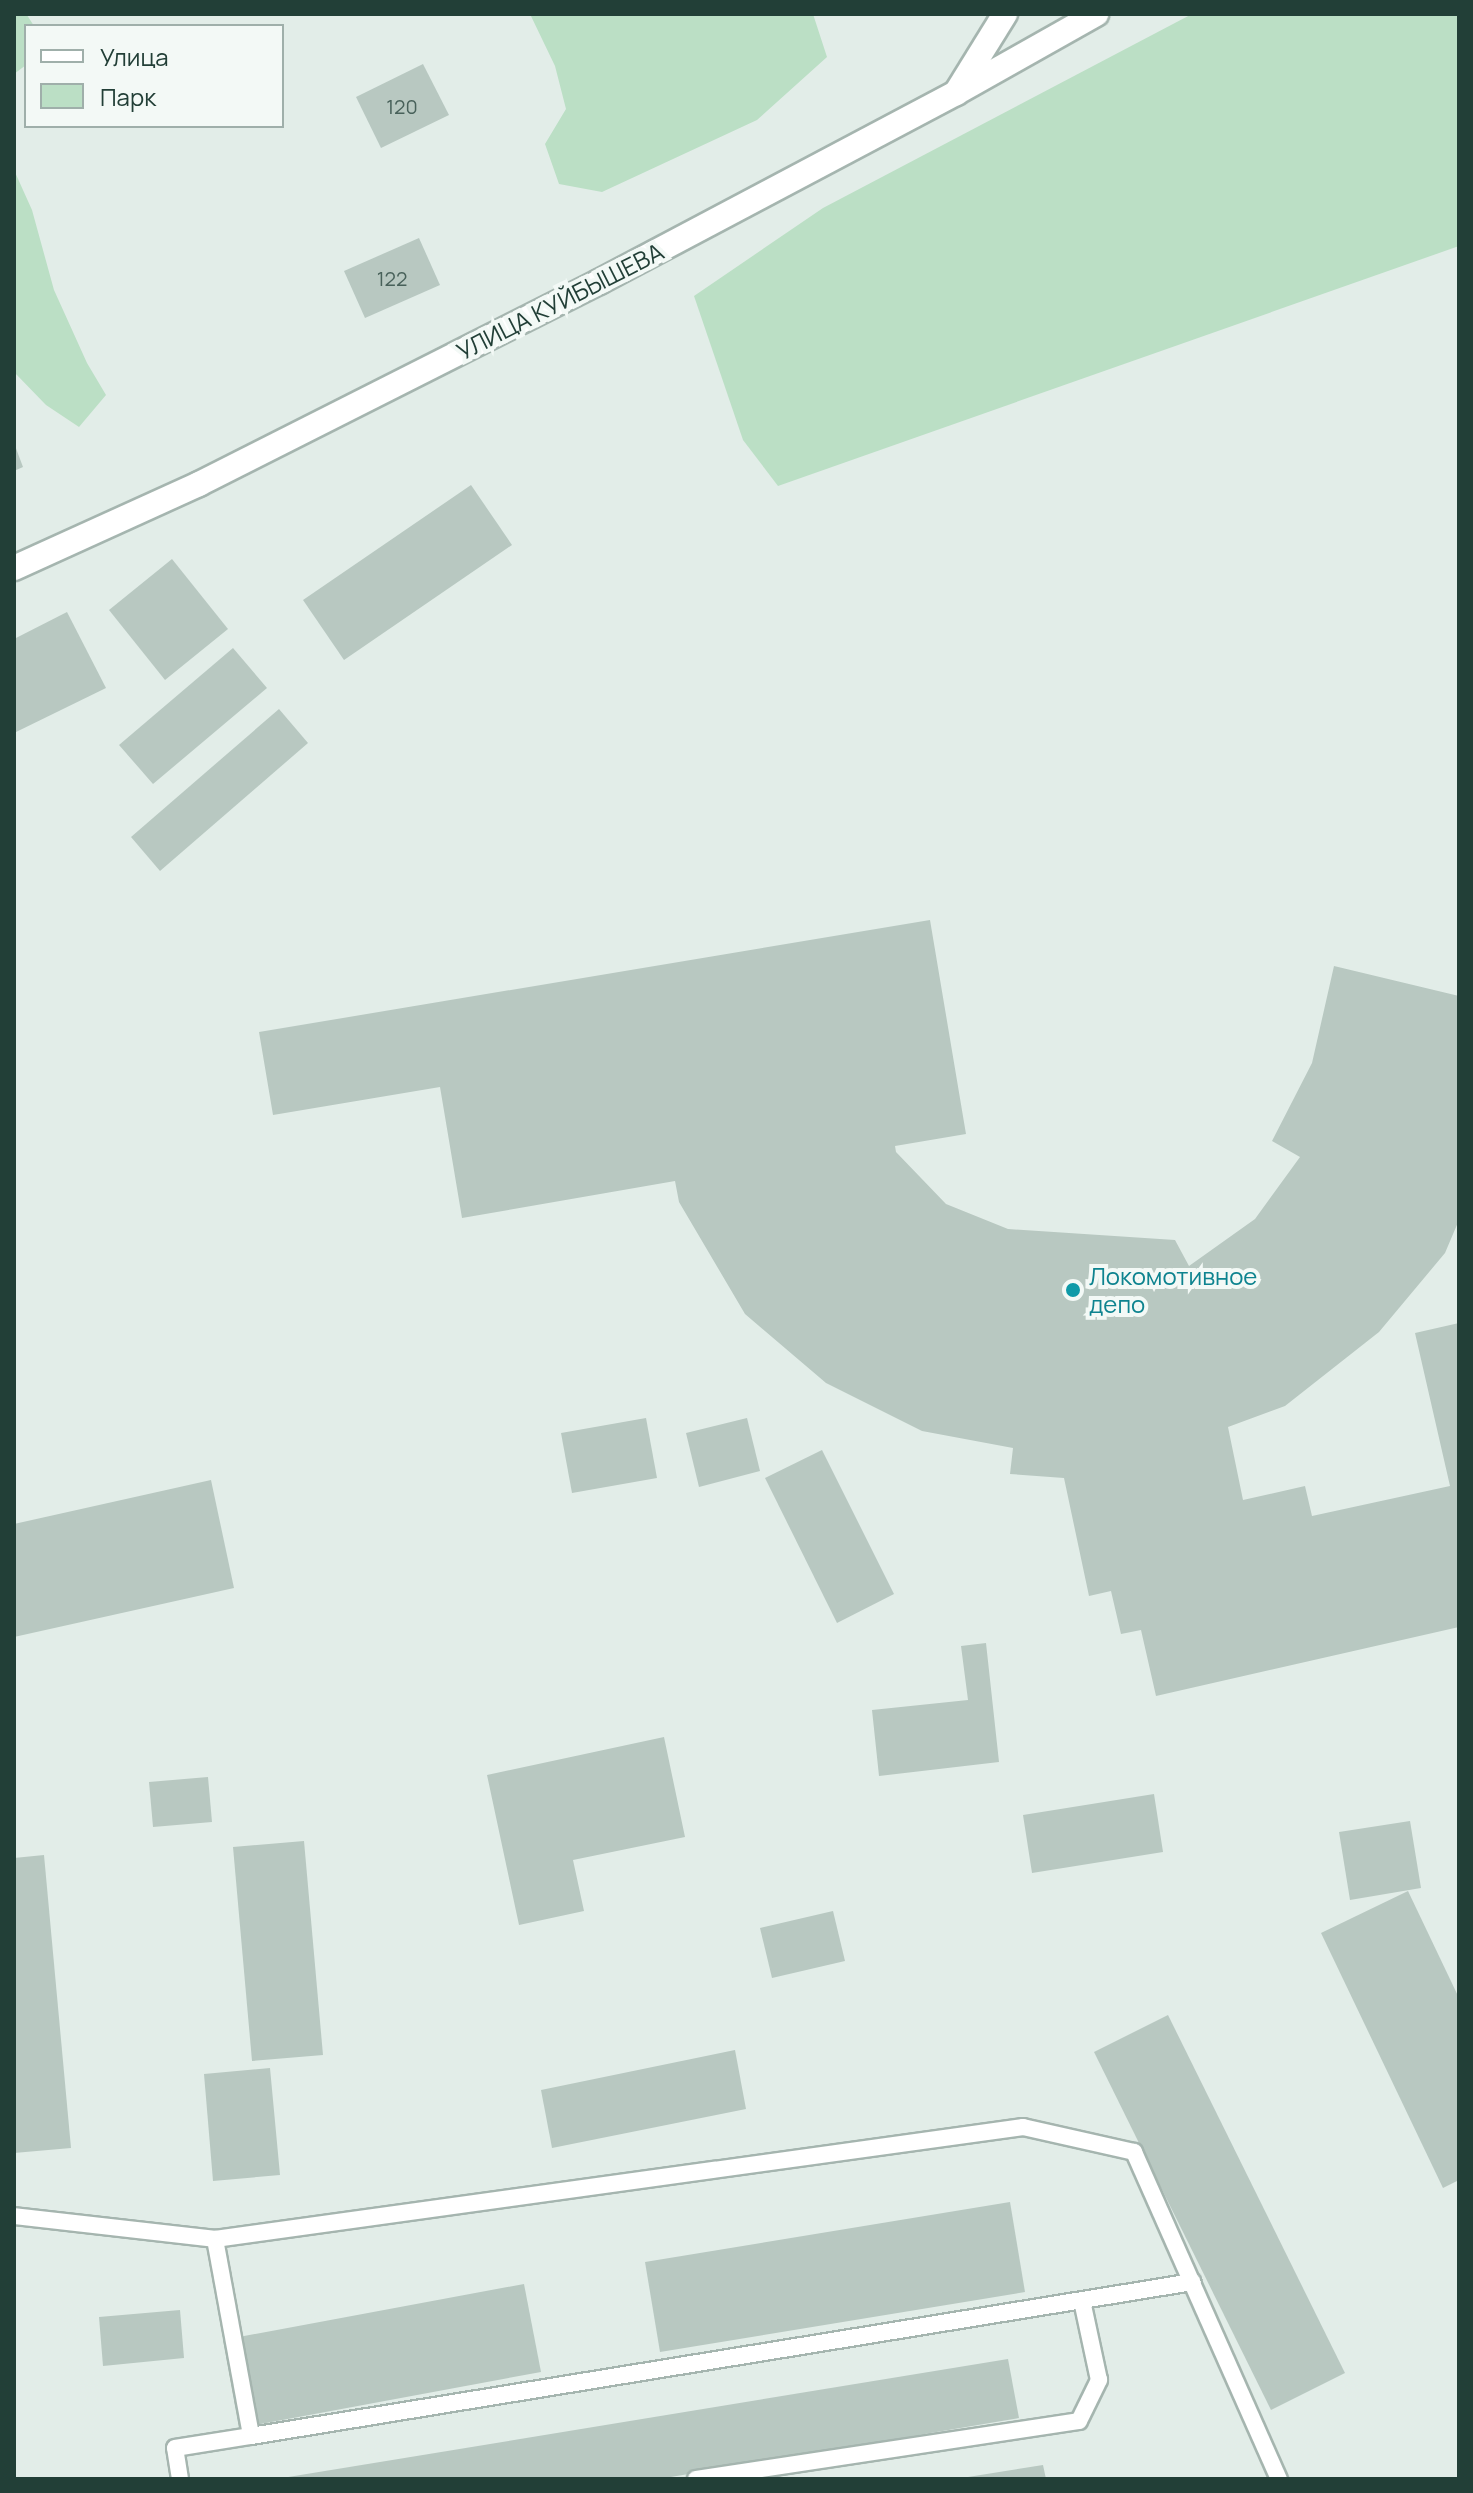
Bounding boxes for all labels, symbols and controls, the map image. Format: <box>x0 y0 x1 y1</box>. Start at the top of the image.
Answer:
legend <box>24 24 284 128</box>
text: Улица <box>100 40 169 73</box>
text: Парк <box>100 80 156 113</box>
house number: 120 <box>386 94 418 118</box>
street label: УЛИЦА КУЙБЫШЕВА <box>452 236 668 366</box>
house number: 122 <box>377 266 407 290</box>
place label: Локомотивное депо <box>1089 1262 1257 1318</box>
marker: Локомотивное депо <box>1064 1281 1082 1299</box>

